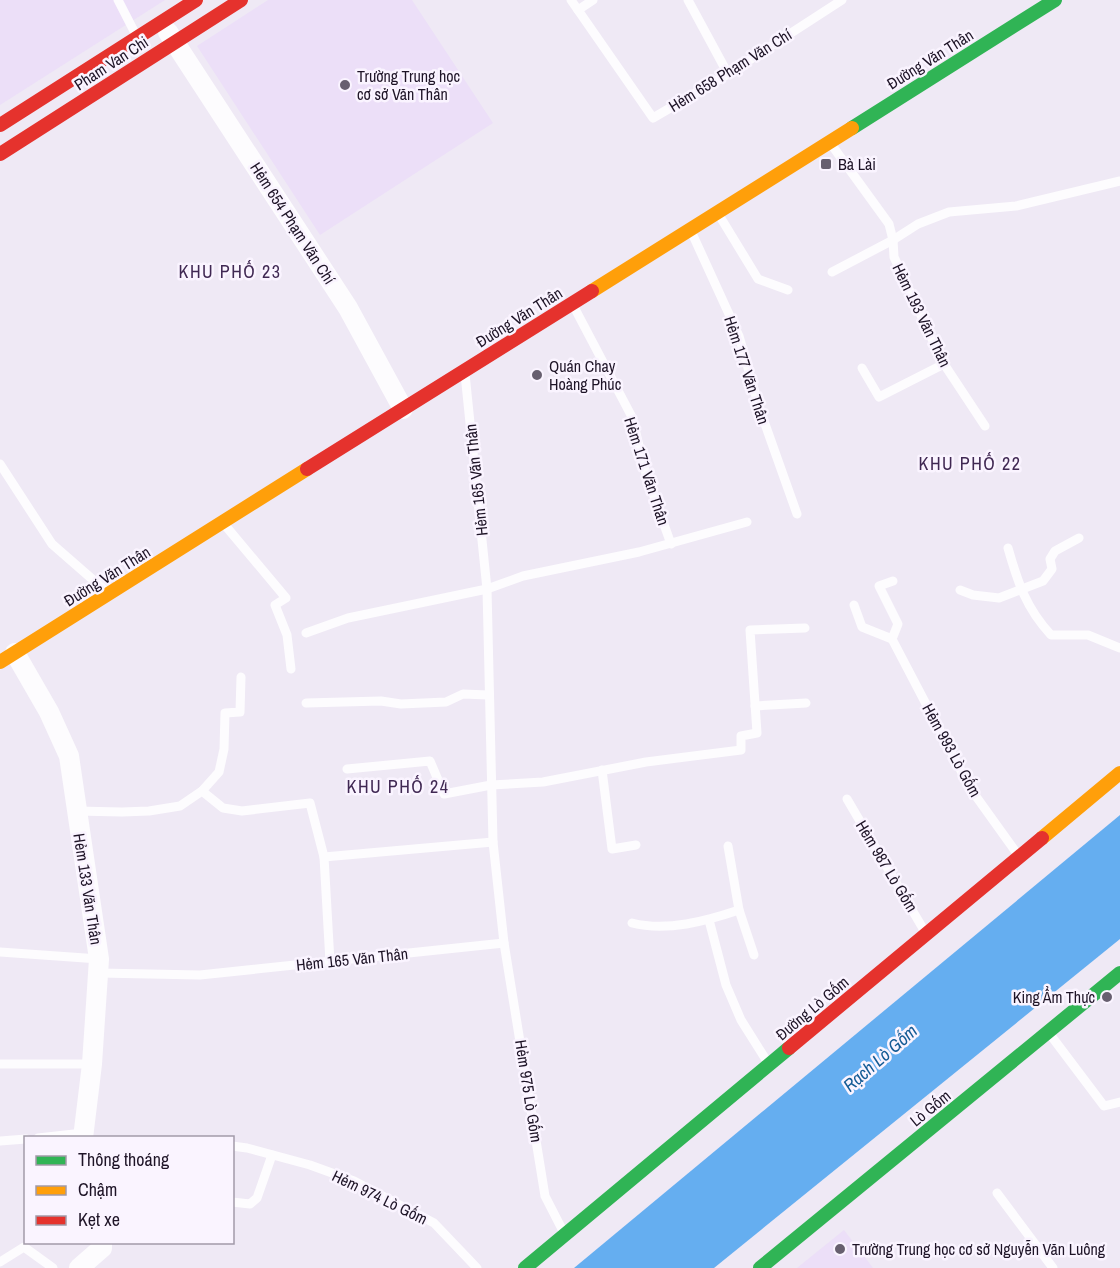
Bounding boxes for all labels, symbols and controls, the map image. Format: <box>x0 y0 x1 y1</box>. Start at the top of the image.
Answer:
street label: Hẻm 658 Phạm Văn Chí <box>664 23 796 117</box>
street label: Đường Văn Thân <box>883 24 977 94</box>
street label: Pham Van Chi <box>70 31 152 95</box>
place label: Trường Trung học cơ sở Văn Thân <box>357 65 461 105</box>
marker: Trường Trung học cơ sở Văn Thân <box>338 78 352 92</box>
place label: Bà Lài <box>838 153 876 175</box>
marker: Bà Lài <box>819 157 833 171</box>
street label: Hẻm 654 Phạm Văn Chí <box>245 158 341 289</box>
district label: KHU PHỐ 23 <box>179 259 281 284</box>
street label: Hẻm 193 Văn Thân <box>887 260 957 370</box>
street label: Đường Văn Thân <box>472 282 566 352</box>
street label: Hẻm 177 Văn Thân <box>719 313 775 427</box>
place label: Quán Chay Hoàng Phúc <box>549 355 622 395</box>
marker: Quán Chay Hoàng Phúc <box>530 368 544 382</box>
street label: Hẻm 171 Văn Thân <box>619 414 675 528</box>
street label: Hẻm 165 Văn Thân <box>459 423 493 537</box>
district label: KHU PHỐ 22 <box>919 451 1021 476</box>
street label: Đường Văn Thân <box>60 541 154 611</box>
street label: Hẻm 993 Lò Gốm <box>917 699 987 801</box>
district label: KHU PHỐ 24 <box>347 774 449 799</box>
street label: Hẻm 987 Lò Gốm <box>851 816 923 916</box>
street label: Hẻm 133 Văn Thân <box>68 832 108 946</box>
street label: Hẻm 165 Văn Thân <box>295 942 409 976</box>
street label: Đường Lò Gốm <box>771 971 853 1045</box>
place label: King Ẩm Thực <box>1013 986 1095 1008</box>
marker: King Ẩm Thực <box>1100 990 1114 1004</box>
water label: Rạch Lò Gốm <box>837 1019 923 1097</box>
street label: Hẻm 975 Lò Gốm <box>510 1038 548 1144</box>
street label: Lò Gốm <box>905 1085 955 1131</box>
legend <box>24 1136 234 1244</box>
text: Thông thoáng <box>78 1147 170 1172</box>
street label: Hẻm 974 Lò Gốm <box>329 1164 431 1230</box>
text: Chậm <box>78 1177 117 1202</box>
text: Kẹt xe <box>78 1207 120 1232</box>
place label: Trường Trung học cơ sở Nguyễn Văn Luông <box>852 1238 1106 1260</box>
marker: Trường Trung học cơ sở Nguyễn Văn Luông <box>833 1242 847 1256</box>

